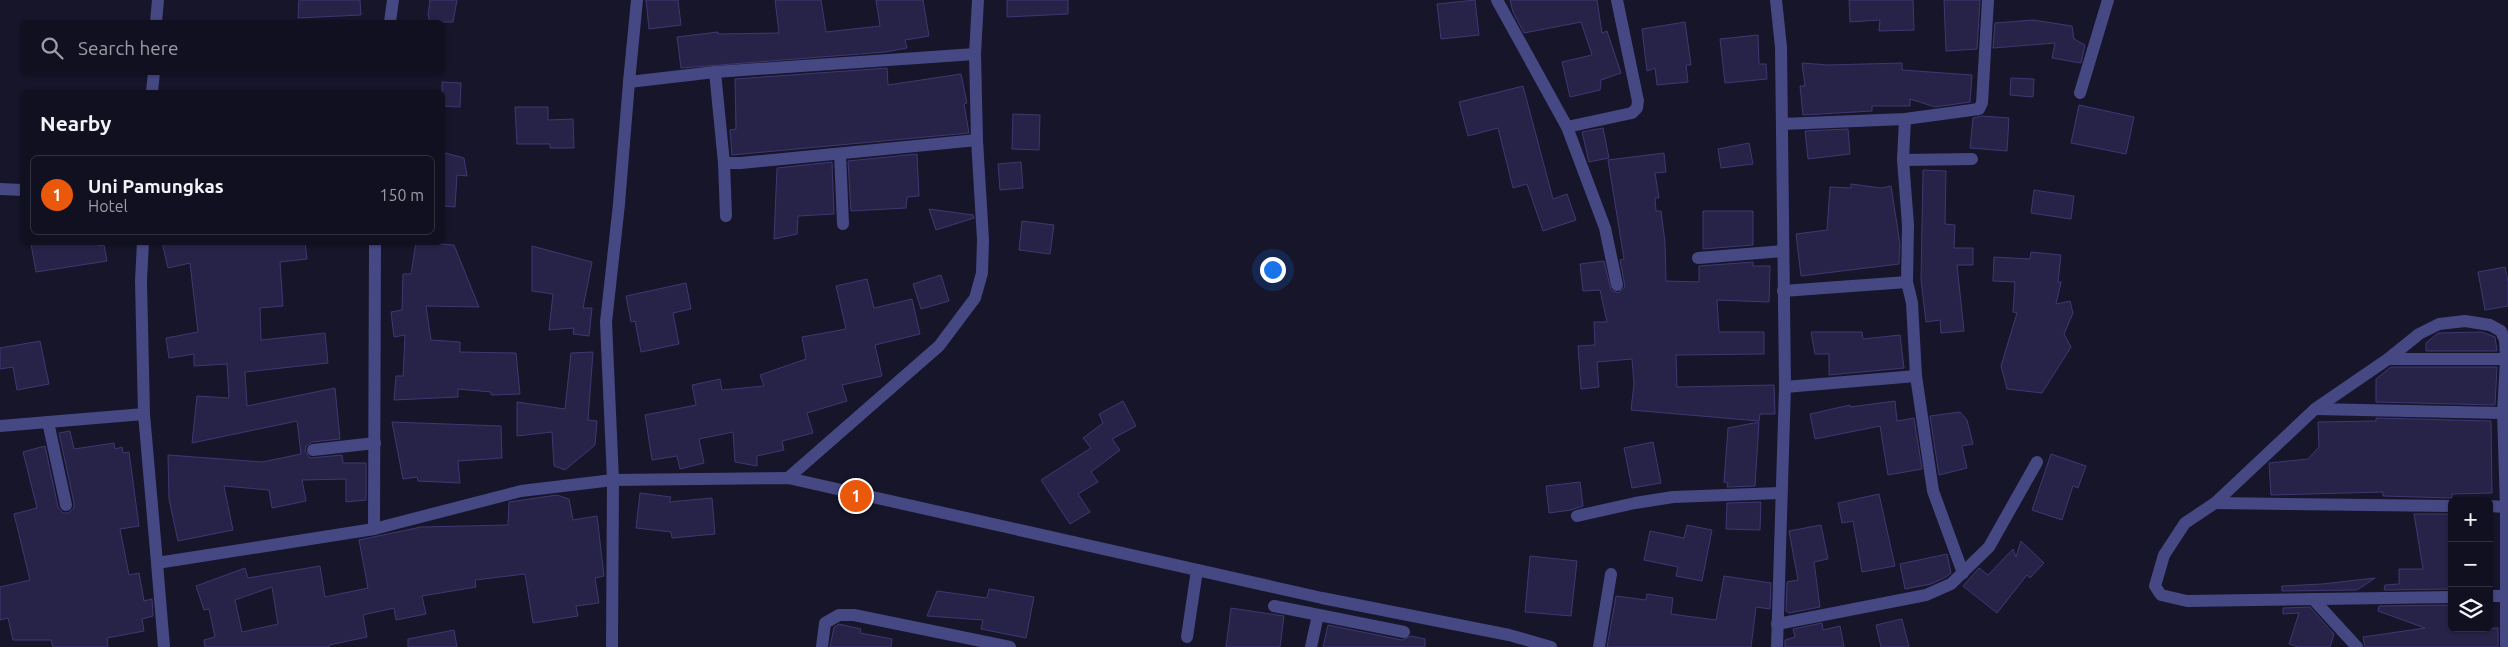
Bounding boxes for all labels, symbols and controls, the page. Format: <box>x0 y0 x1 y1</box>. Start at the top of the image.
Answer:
search box <box>20 20 445 75</box>
icon: search <box>38 34 66 62</box>
text: Search here <box>78 37 178 59</box>
text: Nearby <box>40 111 111 135</box>
text: Uni Pamungkas <box>88 175 224 197</box>
text: 1 <box>52 186 62 204</box>
text: 150 m <box>379 186 424 204</box>
text: Hotel <box>88 197 128 215</box>
your location <box>1260 257 1286 283</box>
pin: 1 <box>840 477 872 515</box>
map controls <box>2448 497 2493 632</box>
button: + <box>2448 497 2493 542</box>
button: − <box>2448 542 2493 587</box>
button: layers <box>2448 587 2493 632</box>

